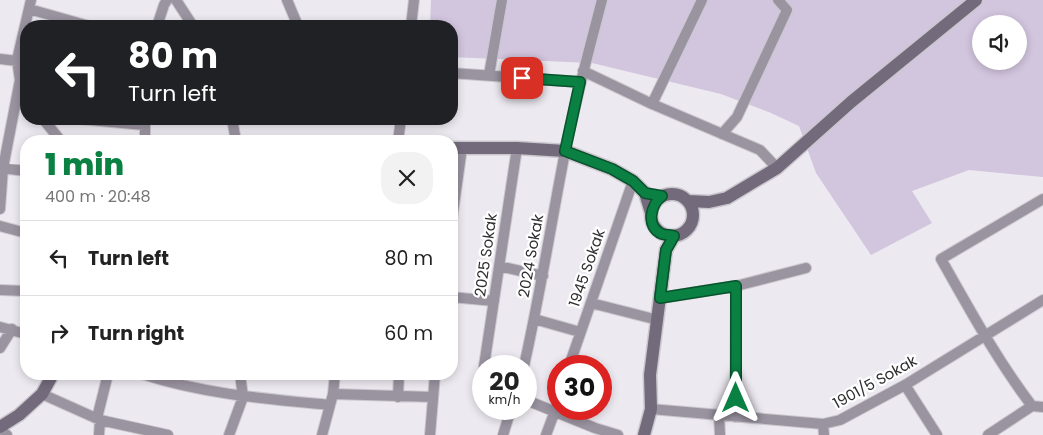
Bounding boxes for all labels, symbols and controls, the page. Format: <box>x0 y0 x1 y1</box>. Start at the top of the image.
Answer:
map controls <box>972 15 1027 70</box>
button: sound <box>972 15 1027 70</box>
text: 80 m <box>128 31 218 80</box>
icon: left <box>45 40 110 105</box>
pin <box>501 57 543 99</box>
icon: arrive <box>508 64 536 92</box>
text: Turn left <box>128 78 216 109</box>
text: 1 min <box>45 143 124 186</box>
button: close <box>381 152 433 204</box>
text: 400 m · 20:48 <box>45 185 151 208</box>
street label: 2025 Sokak <box>469 212 502 298</box>
street label: 2024 Sokak <box>513 212 548 299</box>
street label: 1945 Sokak <box>563 226 610 310</box>
icon: left <box>45 244 73 272</box>
text: Turn left <box>88 245 169 272</box>
text: 80 m <box>384 245 433 272</box>
icon: right <box>45 319 73 347</box>
text: Turn right <box>88 320 184 347</box>
text: 60 m <box>384 320 433 347</box>
street label: 1901/5 Sokak <box>829 350 921 413</box>
speed limit sign: 30 <box>547 355 612 420</box>
text: 20 <box>489 364 520 399</box>
position arrow <box>709 371 761 423</box>
text: km/h <box>489 391 520 408</box>

